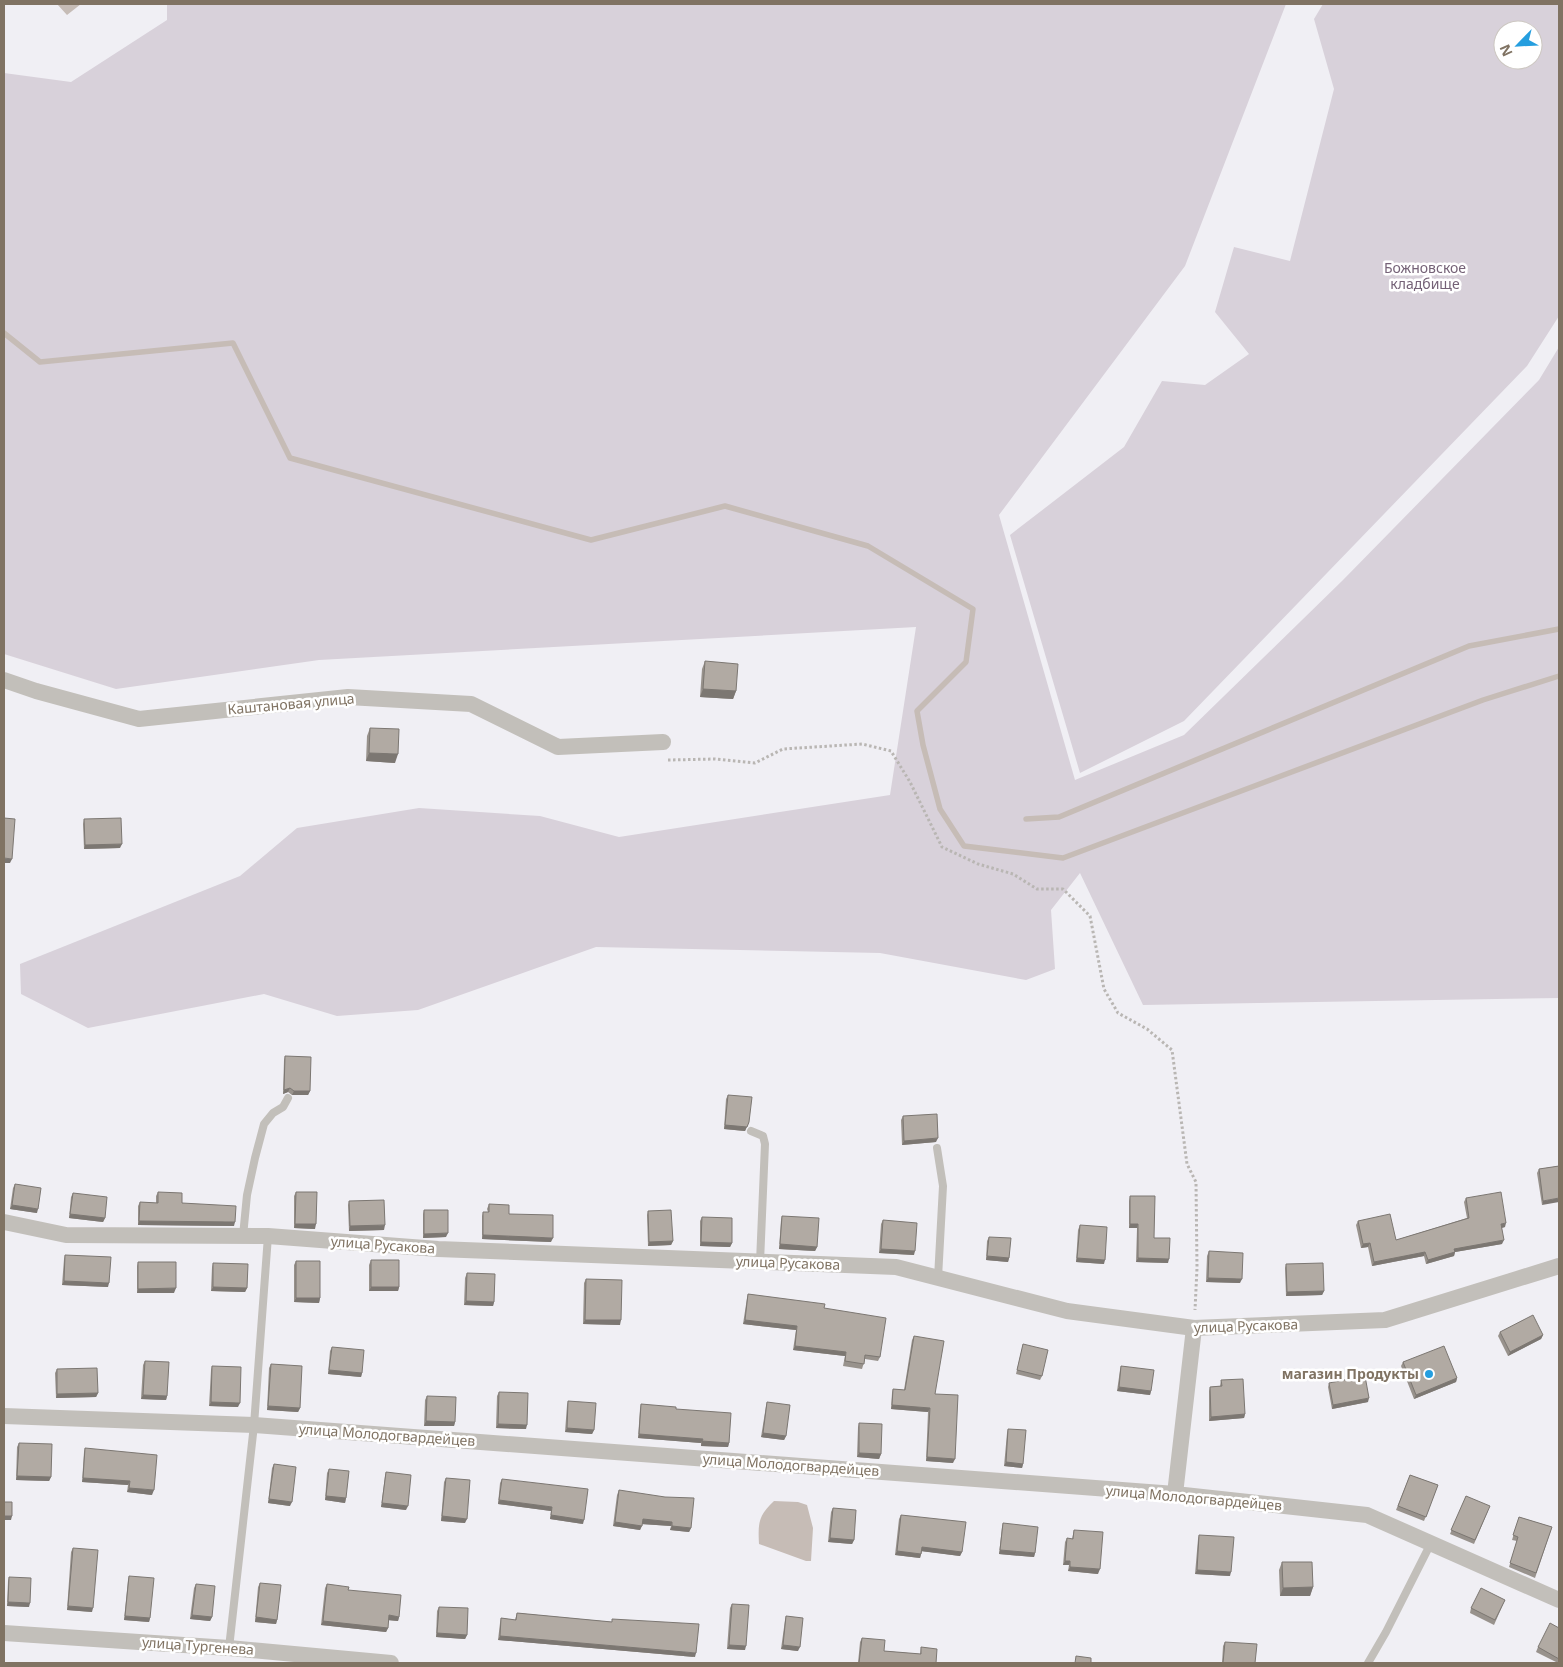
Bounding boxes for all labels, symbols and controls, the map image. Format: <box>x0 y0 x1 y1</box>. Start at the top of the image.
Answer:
north arrow <box>1493 20 1543 70</box>
text: N <box>1495 41 1517 60</box>
park label: Божновское кладбище <box>1384 258 1466 293</box>
street label: Каштановая улица <box>227 688 355 719</box>
street label: улица Русакова <box>330 1231 436 1258</box>
street label: улица Русакова <box>736 1251 840 1274</box>
street label: улица Русакова <box>1194 1314 1298 1337</box>
place label: магазин Продукты <box>1282 1364 1419 1383</box>
marker: магазин Продукты <box>1423 1368 1435 1380</box>
street label: улица Молодогвардейцев <box>298 1419 476 1450</box>
street label: улица Молодогвардейцев <box>702 1449 880 1480</box>
street label: улица Молодогвардейцев <box>1105 1480 1283 1515</box>
street label: улица Тургенева <box>141 1632 255 1659</box>

